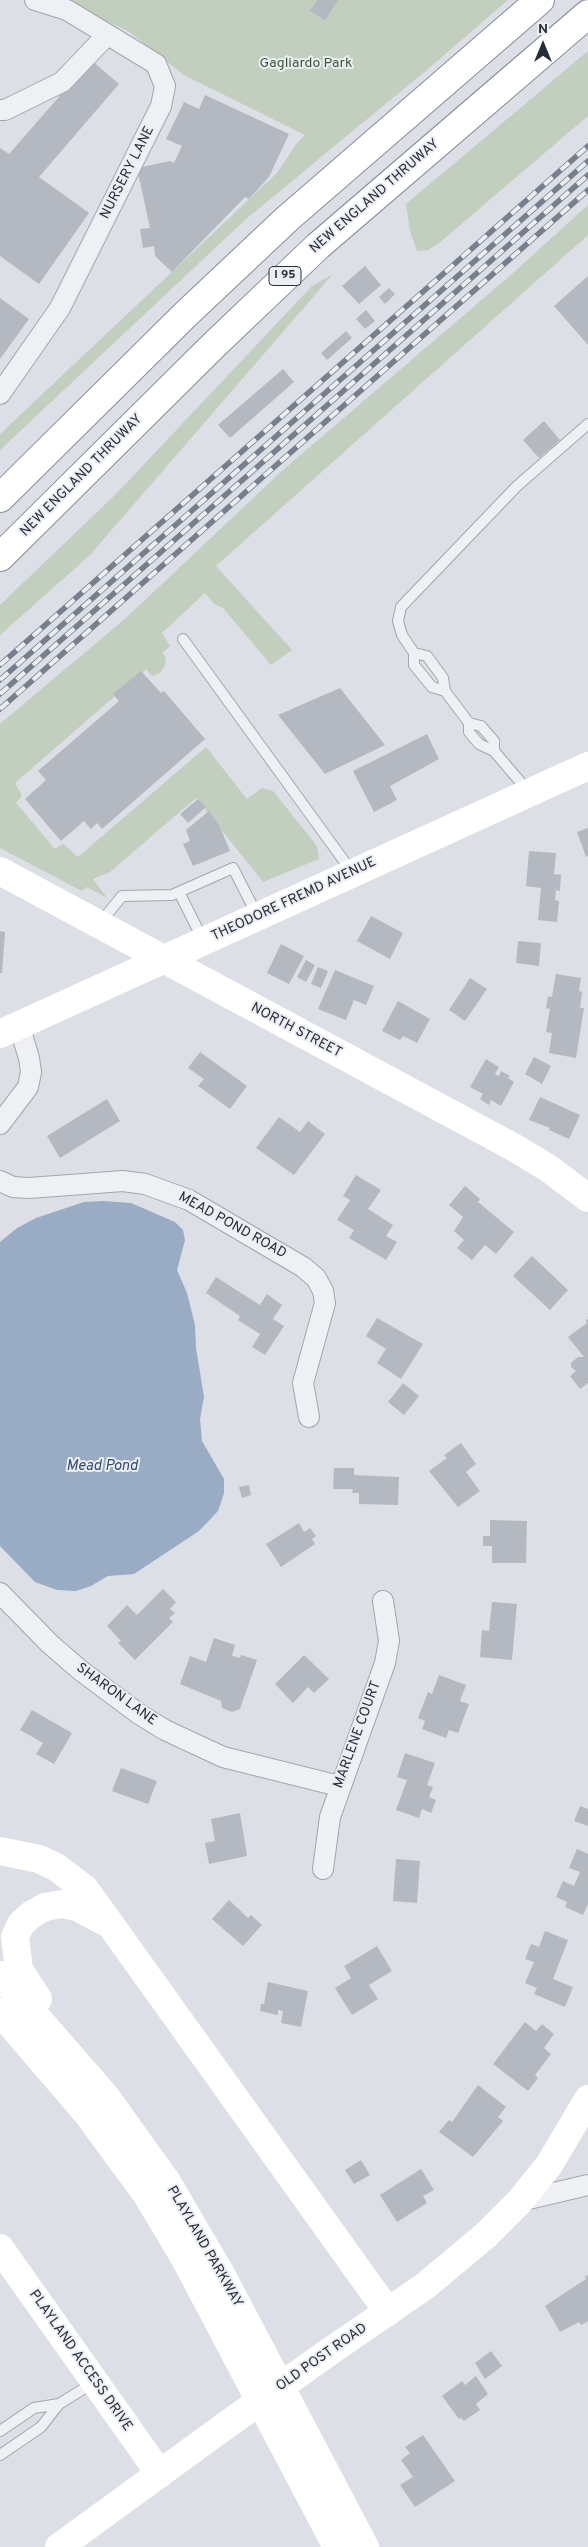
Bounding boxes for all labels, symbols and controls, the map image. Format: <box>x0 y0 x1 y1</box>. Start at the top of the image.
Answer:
north arrow <box>518 20 568 70</box>
text: N <box>538 21 548 38</box>
park label: Gagliardo Park <box>260 56 352 72</box>
street label: NURSERY LANE <box>97 124 159 222</box>
street label: NEW ENGLAND THRUWAY <box>307 136 443 258</box>
road number: I 95 <box>269 266 301 286</box>
street label: NEW ENGLAND THRUWAY <box>17 411 147 541</box>
street label: THEODORE FREMD AVENUE <box>209 854 379 946</box>
street label: NORTH STREET <box>248 1000 344 1062</box>
street label: MEAD POND ROAD <box>175 1189 289 1263</box>
water label: Mead Pond <box>66 1458 138 1476</box>
street label: SHARON LANE <box>72 1660 160 1730</box>
street label: MARLENE COURT <box>331 1679 385 1791</box>
street label: PLAYLAND PARKWAY <box>162 2183 246 2311</box>
street label: PLAYLAND ACCESS DRIVE <box>25 2287 135 2435</box>
street label: OLD POST ROAD <box>273 2320 371 2396</box>

